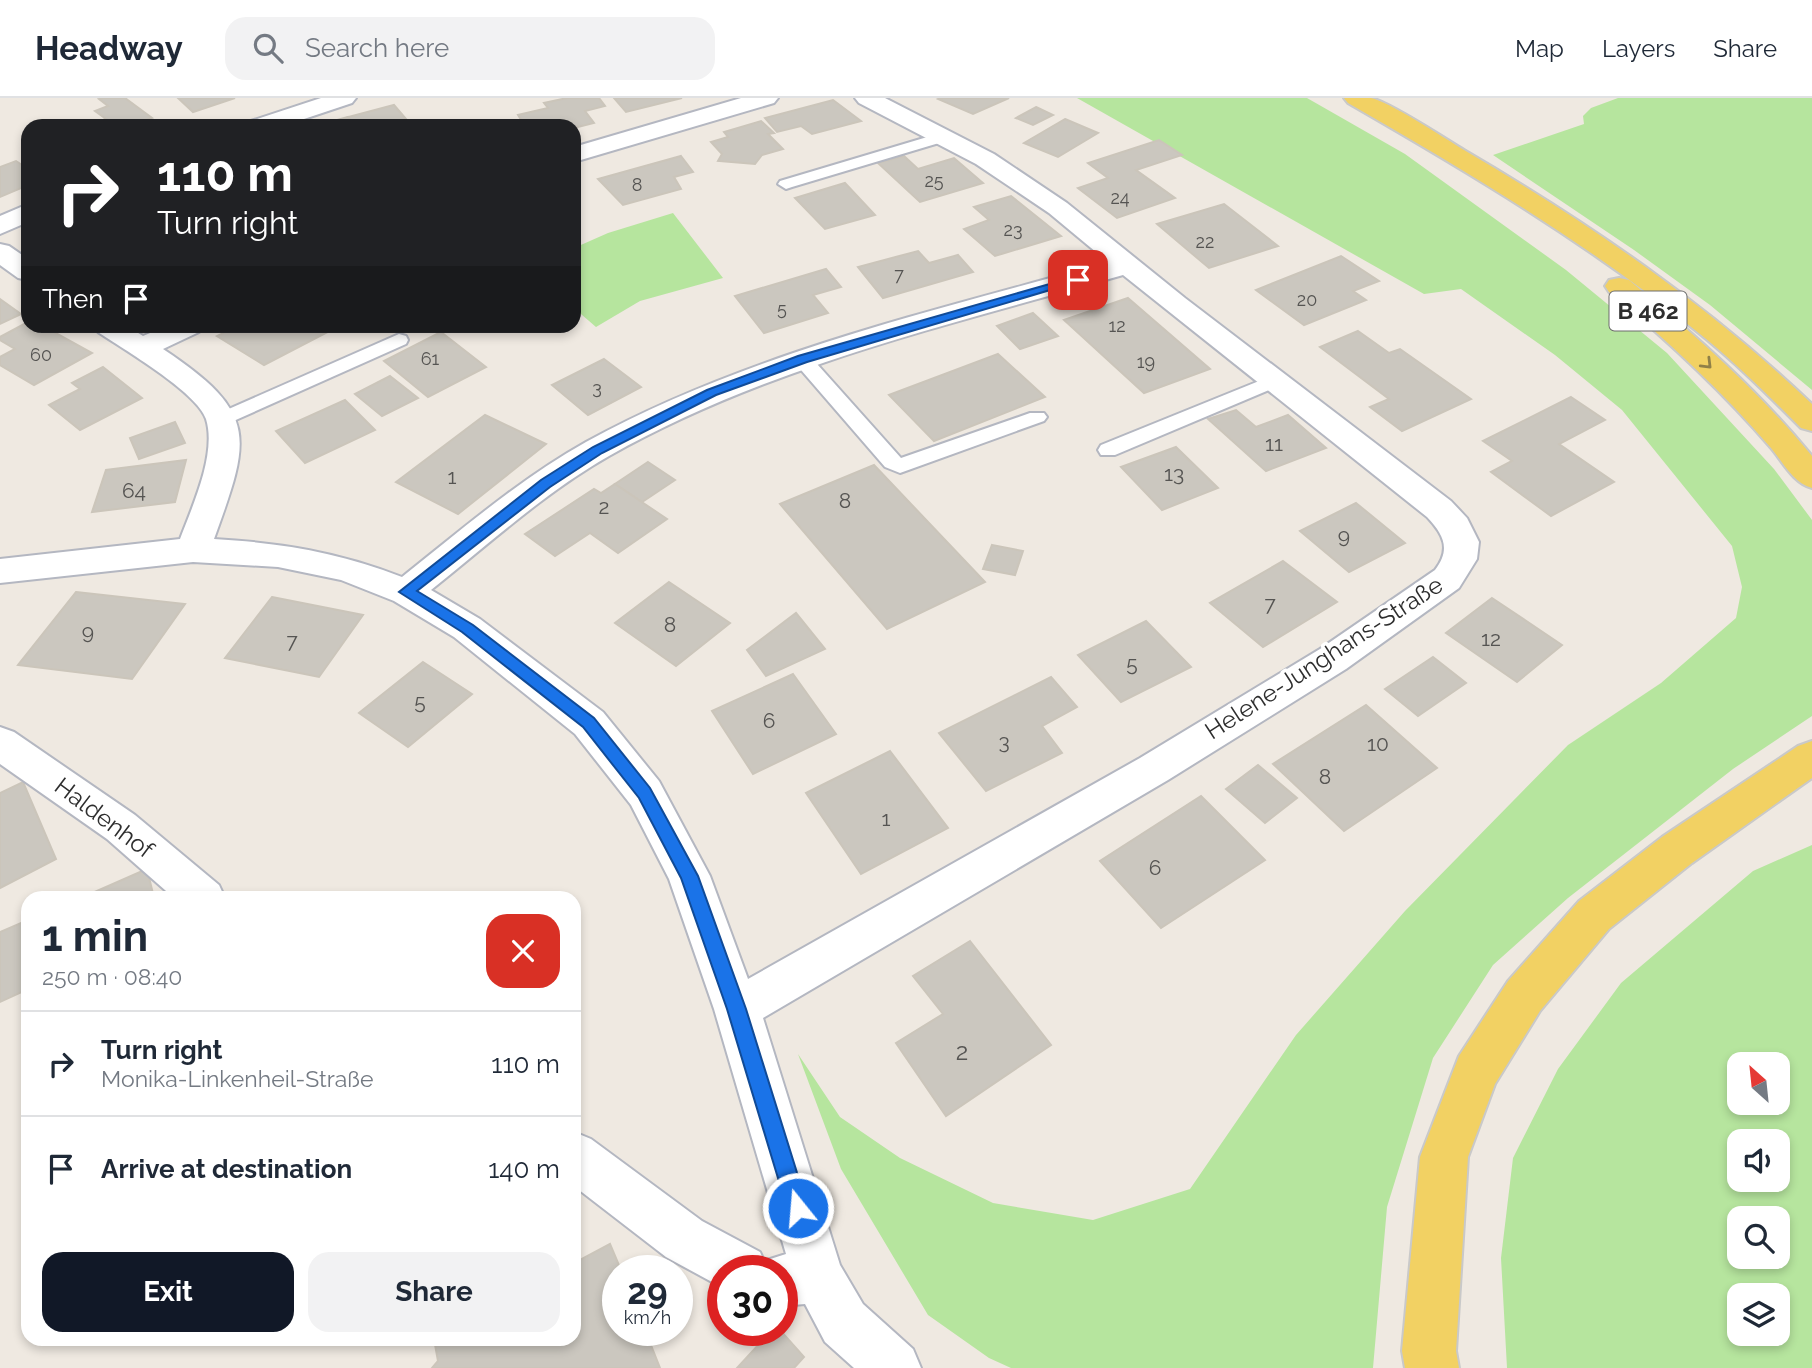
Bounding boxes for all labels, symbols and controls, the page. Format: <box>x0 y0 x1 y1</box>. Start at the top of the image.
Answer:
search box <box>225 17 715 80</box>
text: Headway <box>35 29 183 68</box>
icon: search <box>249 29 287 67</box>
text: Search here <box>305 33 449 63</box>
text: Map <box>1515 34 1564 63</box>
text: Layers <box>1602 34 1675 63</box>
text: Share <box>1713 34 1777 63</box>
text: 110 m <box>157 145 293 202</box>
icon: right <box>42 147 133 238</box>
house number: 25 <box>924 170 944 191</box>
house number: 8 <box>632 174 642 195</box>
house number: 24 <box>1110 187 1130 208</box>
text: Turn right <box>157 204 298 241</box>
house number: 23 <box>1004 219 1023 240</box>
house number: 22 <box>1196 231 1214 252</box>
pin <box>1048 250 1108 310</box>
icon: arrive <box>1059 261 1097 299</box>
house number: 7 <box>894 264 904 285</box>
icon: arrive <box>117 280 155 318</box>
text: Then <box>42 284 103 314</box>
house number: 20 <box>1297 289 1317 310</box>
road number: B 462 <box>1610 292 1686 330</box>
house number: 5 <box>777 298 787 319</box>
house number: 12 <box>1108 315 1126 336</box>
house number: 60 <box>30 344 52 365</box>
house number: 61 <box>421 348 440 369</box>
house number: 19 <box>1137 351 1155 372</box>
one-way arrow <box>1699 356 1712 369</box>
house number: 3 <box>592 377 602 398</box>
house number: 11 <box>1265 431 1283 456</box>
house number: 13 <box>1164 461 1184 486</box>
house number: 1 <box>448 464 457 489</box>
house number: 64 <box>122 478 146 503</box>
house number: 8 <box>839 488 851 513</box>
house number: 2 <box>599 494 609 519</box>
house number: 9 <box>1338 523 1350 548</box>
street label: Helene-Junghans-Straße <box>1199 570 1448 745</box>
house number: 7 <box>1264 591 1276 616</box>
house number: 8 <box>664 612 676 637</box>
house number: 9 <box>82 619 94 644</box>
house number: 12 <box>1481 626 1501 651</box>
house number: 7 <box>286 628 298 653</box>
house number: 5 <box>1126 651 1138 676</box>
house number: 5 <box>414 689 426 714</box>
house number: 6 <box>763 708 775 733</box>
house number: 3 <box>998 729 1010 754</box>
house number: 10 <box>1367 731 1389 756</box>
house number: 8 <box>1319 764 1331 789</box>
street label: Haldenhof <box>49 771 160 865</box>
house number: 1 <box>882 806 891 831</box>
house number: 6 <box>1149 855 1161 880</box>
text: 1 min <box>42 912 148 961</box>
button: close <box>486 914 560 988</box>
text: 250 m · 08:40 <box>42 963 182 990</box>
text: Turn right <box>101 1035 222 1065</box>
house number: 2 <box>956 1037 968 1066</box>
icon: right <box>42 1045 80 1083</box>
text: 110 m <box>491 1049 560 1079</box>
north arrow <box>1727 1052 1790 1115</box>
map controls <box>1727 1052 1790 1346</box>
text: Monika-Linkenheil-Straße <box>101 1065 373 1092</box>
button: sound <box>1727 1129 1790 1192</box>
icon: arrive <box>42 1150 80 1188</box>
text: Arrive at destination <box>101 1154 352 1184</box>
text: 140 m <box>488 1154 560 1184</box>
position arrow <box>761 1171 835 1245</box>
button: search <box>1727 1206 1790 1269</box>
button: Exit <box>42 1252 294 1332</box>
button: Share <box>308 1252 560 1332</box>
speed limit sign: 30 <box>707 1255 798 1346</box>
text: 29 <box>627 1271 668 1312</box>
button: layers <box>1727 1283 1790 1346</box>
text: km/h <box>624 1307 671 1328</box>

